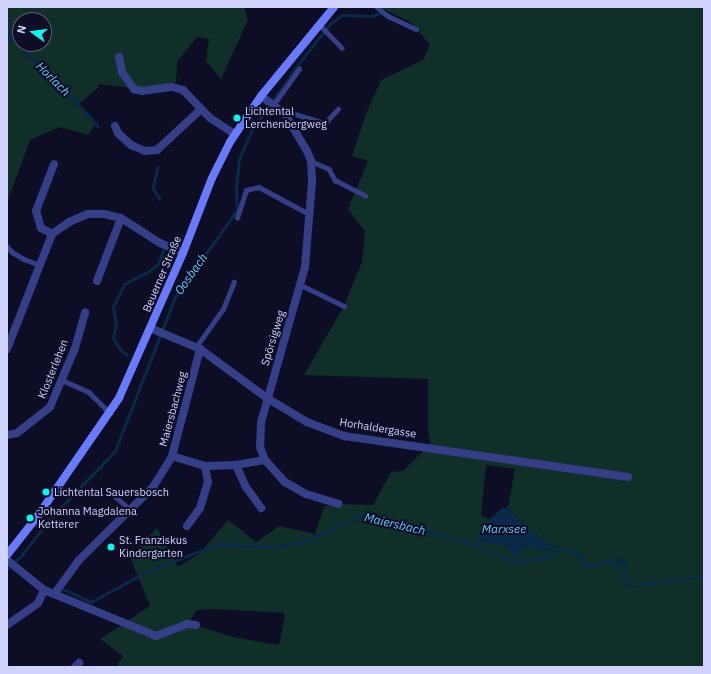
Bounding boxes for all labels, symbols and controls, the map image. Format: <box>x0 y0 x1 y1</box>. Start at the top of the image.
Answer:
north arrow <box>12 12 52 52</box>
text: N <box>14 24 29 35</box>
water label: Horlach <box>33 59 73 99</box>
place label: Lichtental Lerchenbergweg <box>245 105 327 131</box>
marker: Lichtental Lerchenbergweg <box>232 113 242 123</box>
street label: Beuerner Straße <box>140 234 184 314</box>
water label: Oosbach <box>172 251 210 297</box>
street label: Spörsigweg <box>258 309 288 367</box>
street label: Klosterlehen <box>35 337 71 401</box>
street label: Maiersbachweg <box>157 370 189 448</box>
street label: Horhaldergasse <box>339 415 417 441</box>
place label: Lichtental Sauersbosch <box>54 485 169 499</box>
marker: Lichtental Sauersbosch <box>41 487 51 497</box>
place label: Johanna Magdalena Ketterer <box>38 505 137 531</box>
water label: Maiersbach <box>363 510 427 538</box>
marker: Johanna Magdalena Ketterer <box>25 513 35 523</box>
water label: Marxsee <box>482 522 526 536</box>
place label: St. Franziskus Kindergarten <box>119 534 187 560</box>
marker: St. Franziskus Kindergarten <box>106 542 116 552</box>

